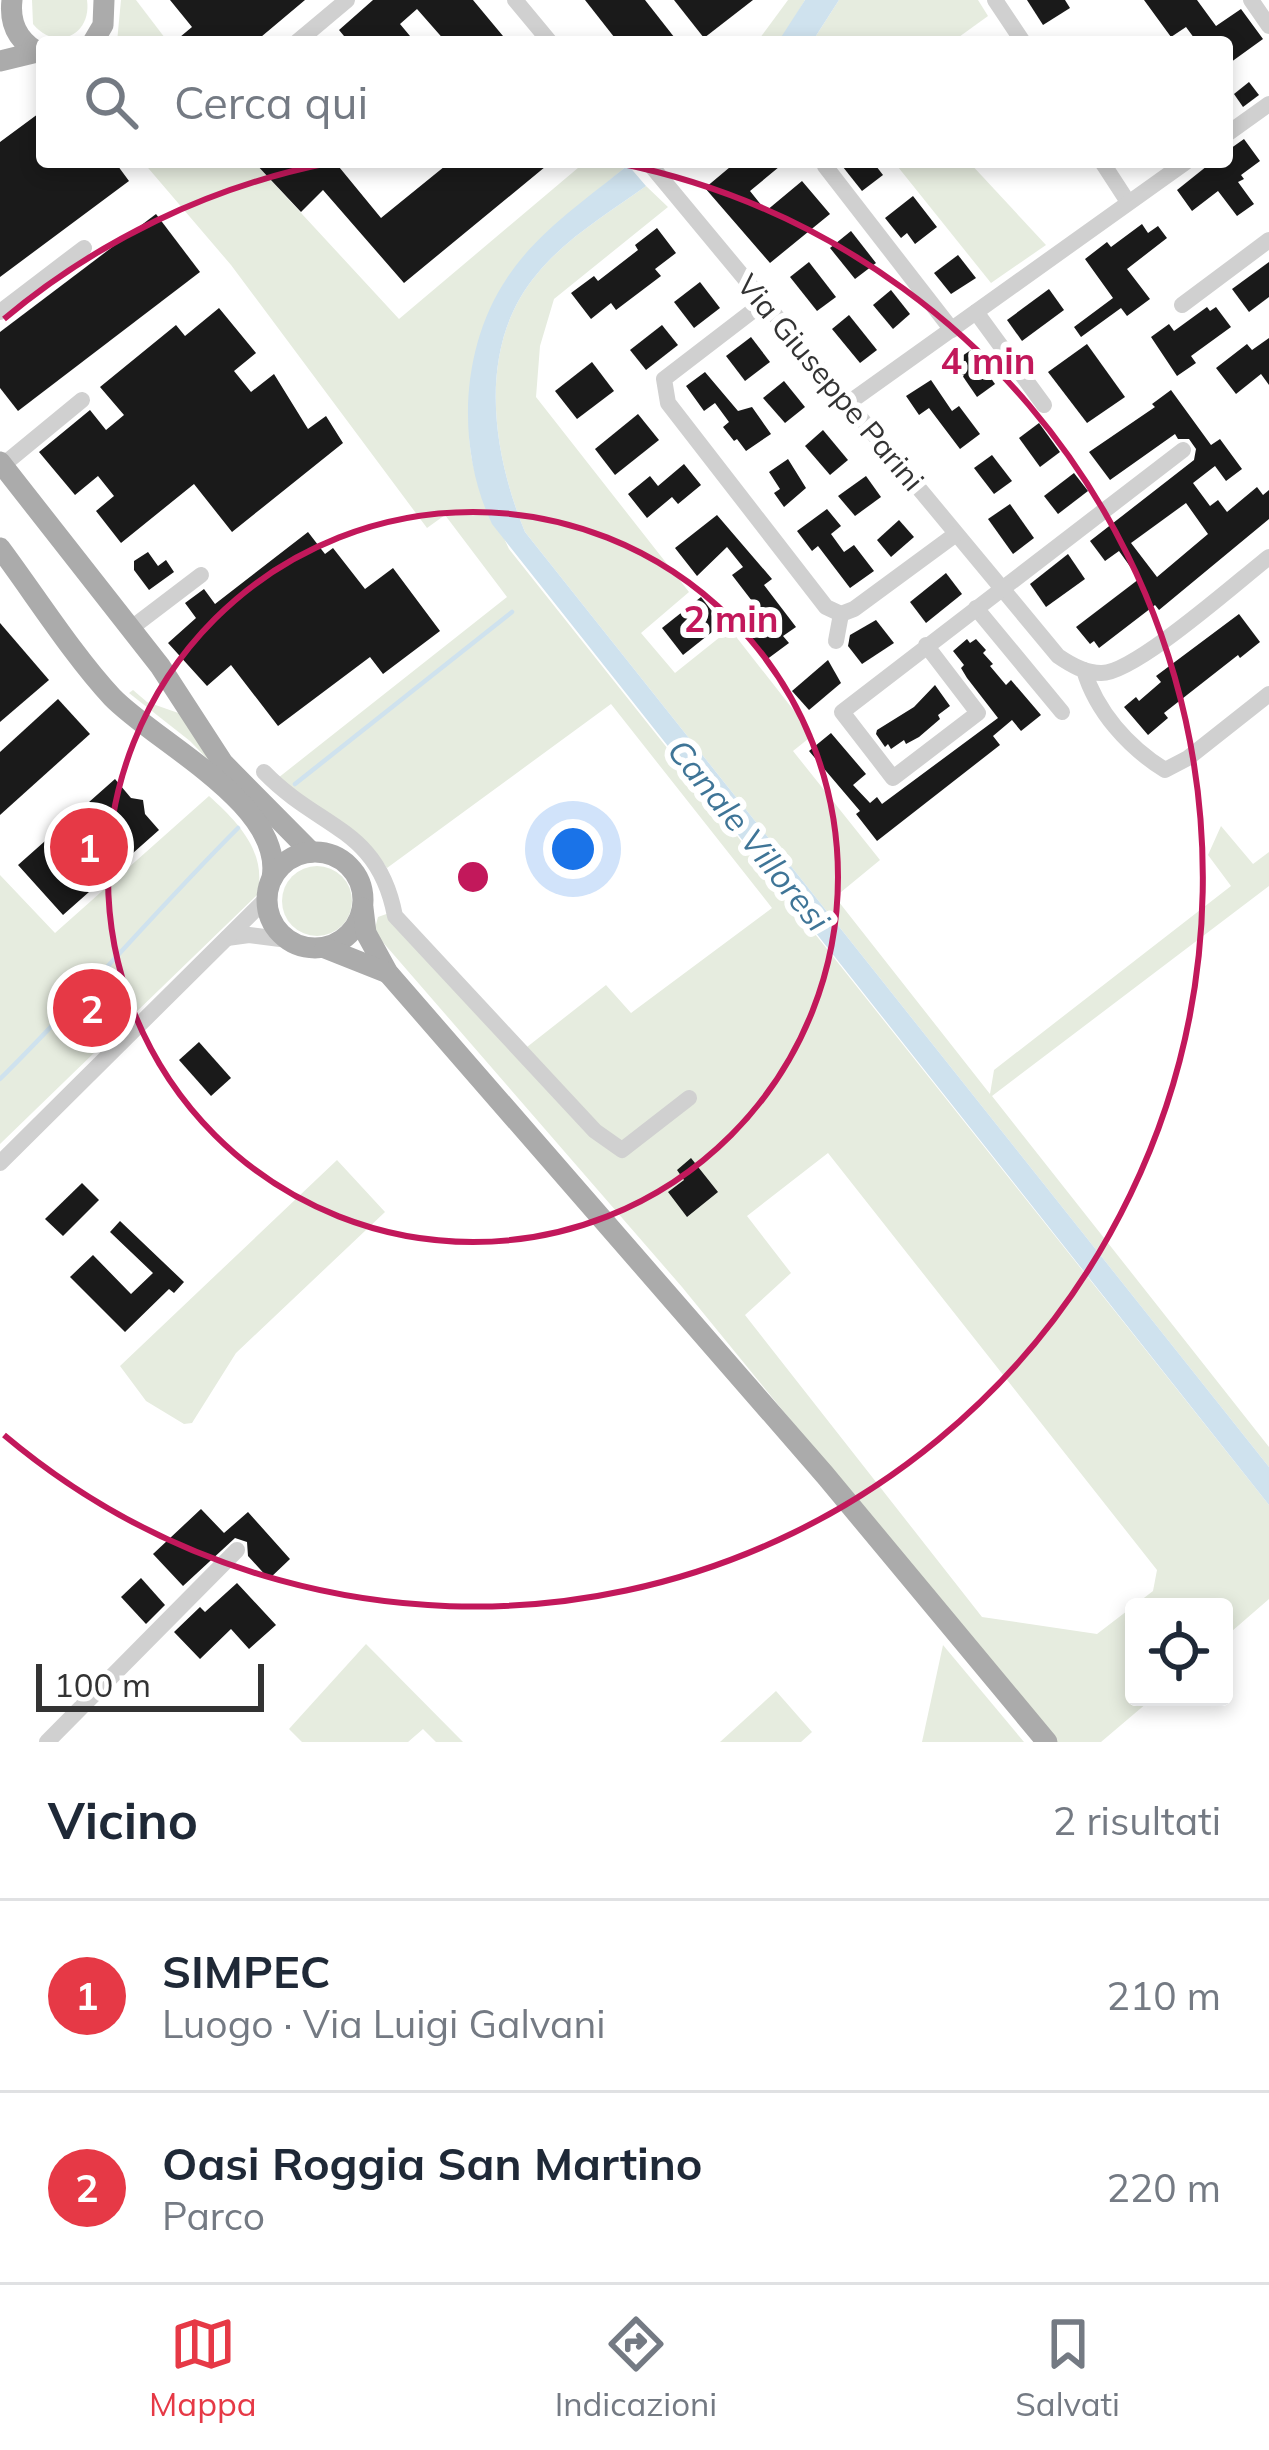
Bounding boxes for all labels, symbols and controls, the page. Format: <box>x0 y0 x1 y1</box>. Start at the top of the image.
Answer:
search box <box>36 36 1233 168</box>
icon: search <box>78 69 144 135</box>
text: Cerca qui <box>174 74 368 130</box>
street label: Via Giuseppe Parini <box>729 266 932 498</box>
text: 4 min <box>941 338 1035 383</box>
text: 2 min <box>684 596 778 641</box>
water label: Canale Villoresi <box>660 731 839 939</box>
pin: 1 <box>50 802 128 892</box>
your location <box>543 819 603 879</box>
centre of rings <box>452 856 494 898</box>
pin: 2 <box>53 963 131 1053</box>
map controls <box>1125 1598 1233 1706</box>
button: locate <box>1125 1598 1233 1706</box>
scale bar <box>36 1658 264 1711</box>
text: 100 m <box>54 1664 151 1705</box>
text: Vicino <box>48 1788 198 1852</box>
text: 2 risultati <box>1053 1796 1221 1845</box>
text: SIMPEC <box>162 1943 330 1999</box>
text: 1 <box>75 1971 99 2020</box>
text: 210 m <box>1106 1971 1221 2020</box>
text: Luogo · Via Luigi Galvani <box>162 1999 606 2048</box>
text: Oasi Roggia San Martino <box>162 2135 703 2191</box>
text: 2 <box>75 2163 99 2212</box>
text: 220 m <box>1106 2163 1221 2212</box>
text: Parco <box>162 2191 265 2240</box>
tab: Mappa <box>149 2311 257 2424</box>
tab: Indicazioni <box>555 2311 717 2424</box>
tab: Salvati <box>1015 2311 1120 2424</box>

